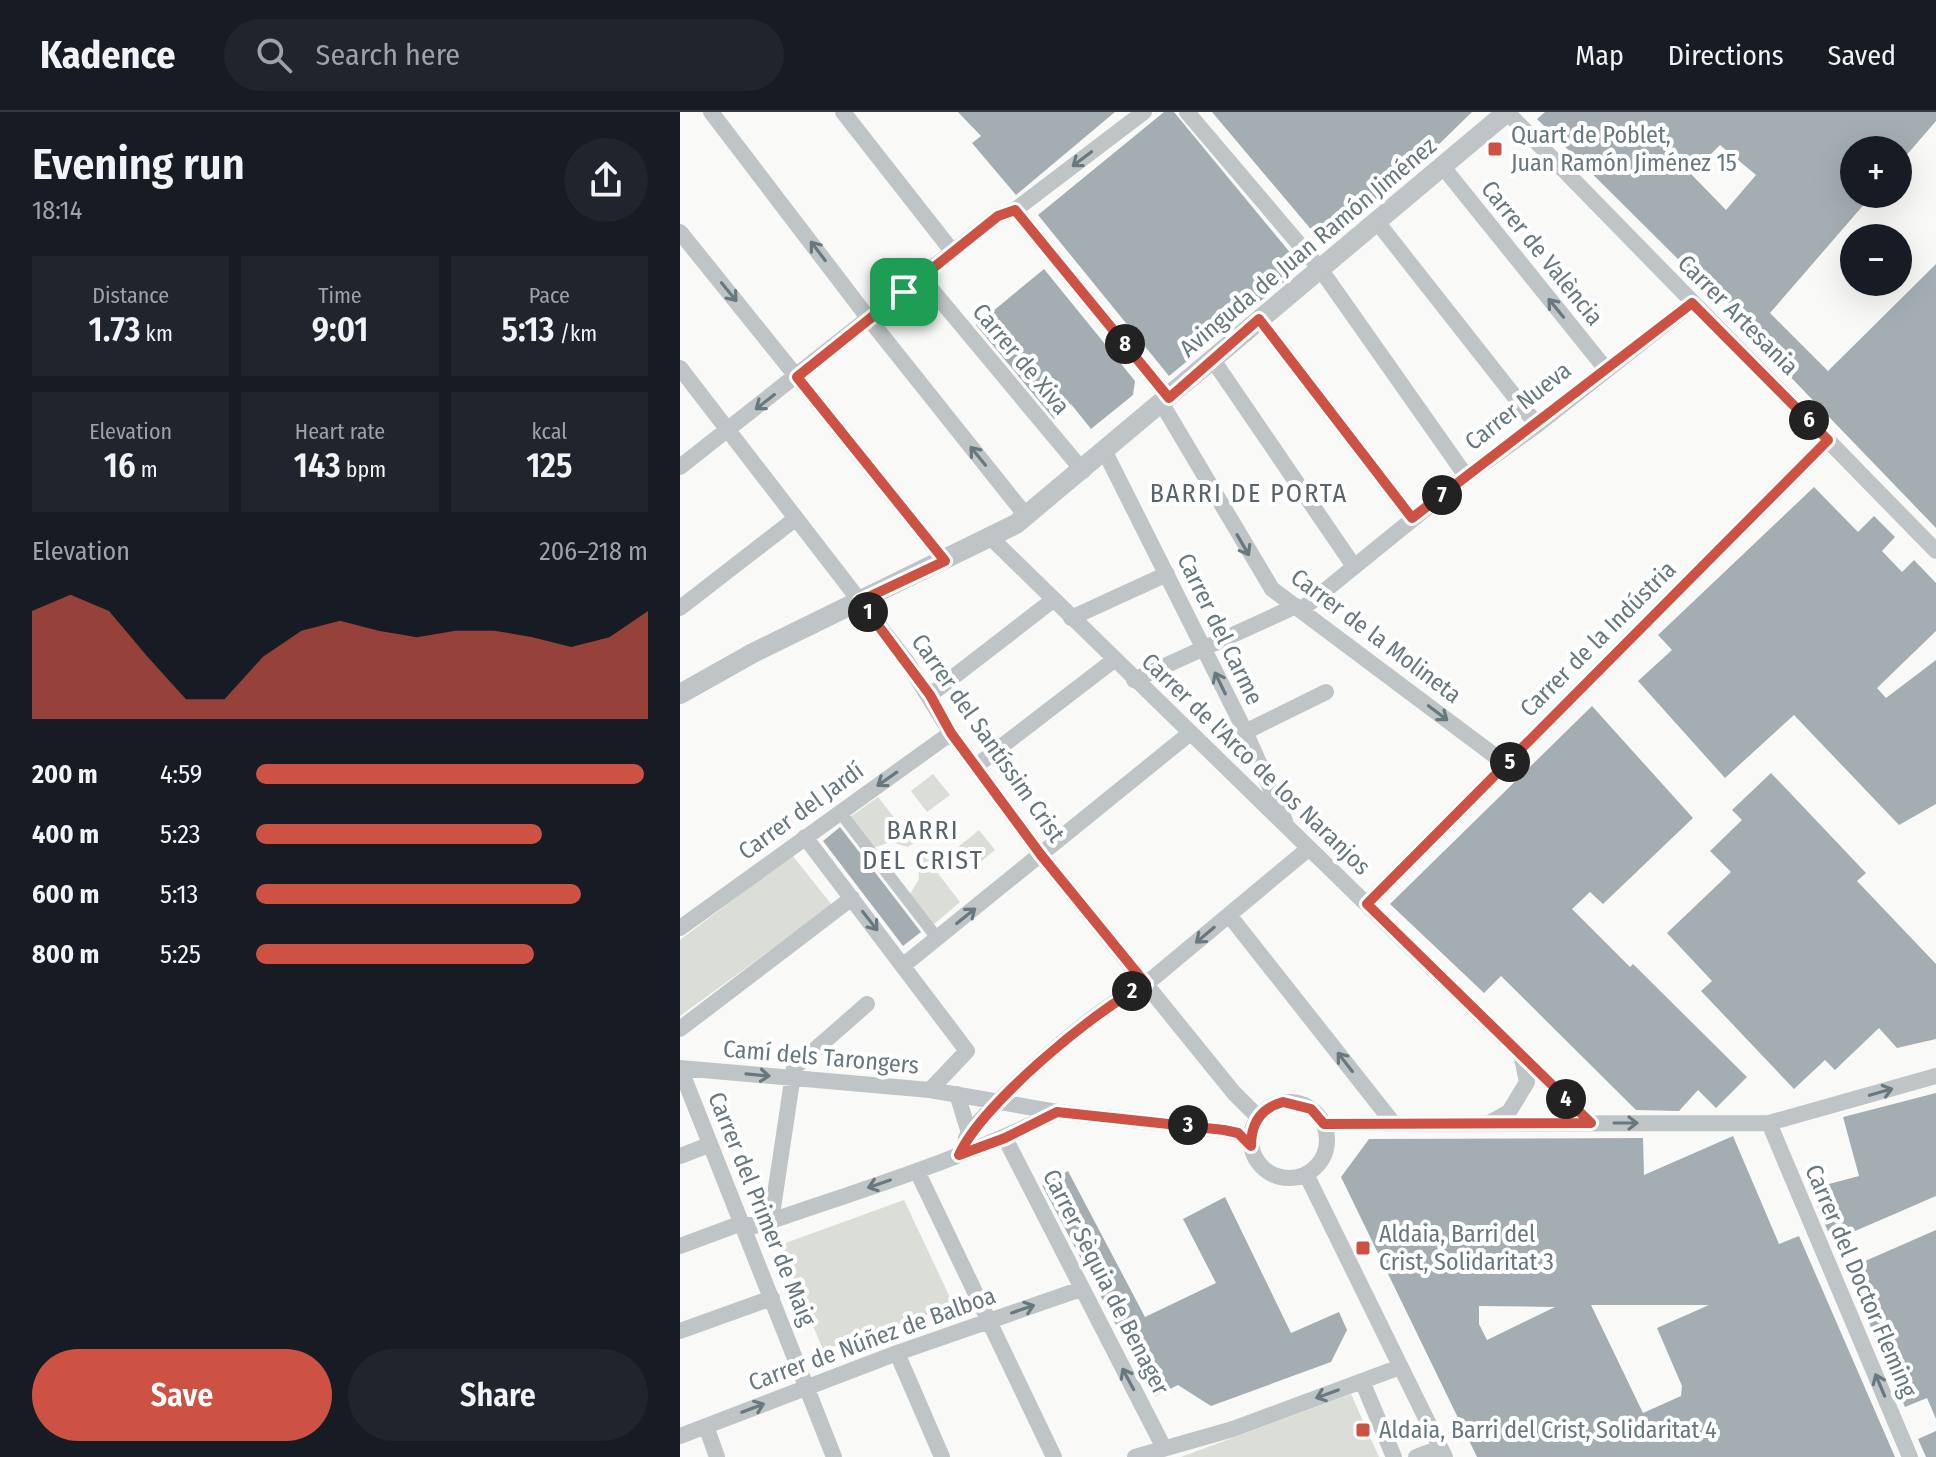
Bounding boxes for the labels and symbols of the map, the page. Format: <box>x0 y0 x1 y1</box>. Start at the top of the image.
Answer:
place label: Quart de Poblet, Juan Ramón Jiménez 15 <box>1511 121 1737 177</box>
street label: Avinguda de Juan Ramón Jiménez <box>1174 131 1442 363</box>
marker: Quart de Poblet, Juan Ramón Jiménez 15 <box>1486 140 1504 158</box>
one-way arrow <box>1072 151 1093 168</box>
street label: Carrer de València <box>1475 175 1609 331</box>
one-way arrow <box>809 241 826 263</box>
street label: Carrer Artesania <box>1672 249 1804 381</box>
pin <box>870 258 938 326</box>
one-way arrow <box>720 281 738 302</box>
street label: Carrer de Xiva <box>967 298 1075 420</box>
one-way arrow <box>1547 298 1565 318</box>
pin: 8 <box>1105 324 1145 364</box>
street label: Carrer Nueva <box>1459 356 1577 456</box>
one-way arrow <box>755 393 776 411</box>
pin: 6 <box>1789 400 1829 440</box>
one-way arrow <box>970 446 987 467</box>
pin: 7 <box>1422 475 1462 515</box>
district label: BARRI DE PORTA <box>1150 478 1348 509</box>
one-way arrow <box>1235 533 1251 556</box>
street label: Carrer del Carme <box>1171 549 1269 709</box>
street label: Carrer de la Indústria <box>1514 555 1682 723</box>
street label: Carrer de la Molineta <box>1285 563 1467 709</box>
pin: 1 <box>848 592 888 632</box>
street label: Carrer del Santíssim Crist <box>906 629 1070 847</box>
street label: Carrer de l'Arco de los Naranjos <box>1136 647 1376 881</box>
one-way arrow <box>1212 671 1228 695</box>
one-way arrow <box>1427 704 1448 721</box>
pin: 5 <box>1490 742 1530 782</box>
street label: Carrer del Jardí <box>733 756 869 866</box>
one-way arrow <box>877 770 899 787</box>
district label: BARRI DEL CRIST <box>862 815 984 876</box>
one-way arrow <box>955 907 976 925</box>
one-way arrow <box>861 910 879 931</box>
one-way arrow <box>1195 926 1216 944</box>
pin: 2 <box>1112 971 1152 1011</box>
street label: Camí dels Tarongers <box>722 1034 920 1080</box>
one-way arrow <box>1337 1052 1354 1073</box>
one-way arrow <box>744 1068 771 1083</box>
pin: 4 <box>1546 1079 1586 1119</box>
one-way arrow <box>1868 1083 1894 1098</box>
street label: Carrer del Primer de Maig <box>702 1088 822 1331</box>
pin: 3 <box>1168 1105 1208 1145</box>
one-way arrow <box>1612 1115 1639 1131</box>
street label: Carrer del Doctor Fleming <box>1799 1160 1923 1402</box>
street label: Carrer Sèquia de Benager <box>1037 1165 1175 1400</box>
one-way arrow <box>867 1178 892 1192</box>
place label: Aldaia, Barri del Crist, Solidaritat 3 <box>1379 1220 1554 1276</box>
marker: Aldaia, Barri del Crist, Solidaritat 3 <box>1354 1239 1372 1257</box>
street label: Carrer de Núñez de Balboa <box>745 1281 999 1397</box>
one-way arrow <box>1011 1301 1036 1316</box>
one-way arrow <box>1120 1368 1135 1392</box>
one-way arrow <box>1871 1373 1886 1398</box>
one-way arrow <box>1315 1387 1340 1402</box>
one-way arrow <box>740 1400 765 1414</box>
place label: Aldaia, Barri del Crist, Solidaritat 4 <box>1379 1416 1717 1444</box>
marker: Aldaia, Barri del Crist, Solidaritat 4 <box>1354 1421 1372 1439</box>

